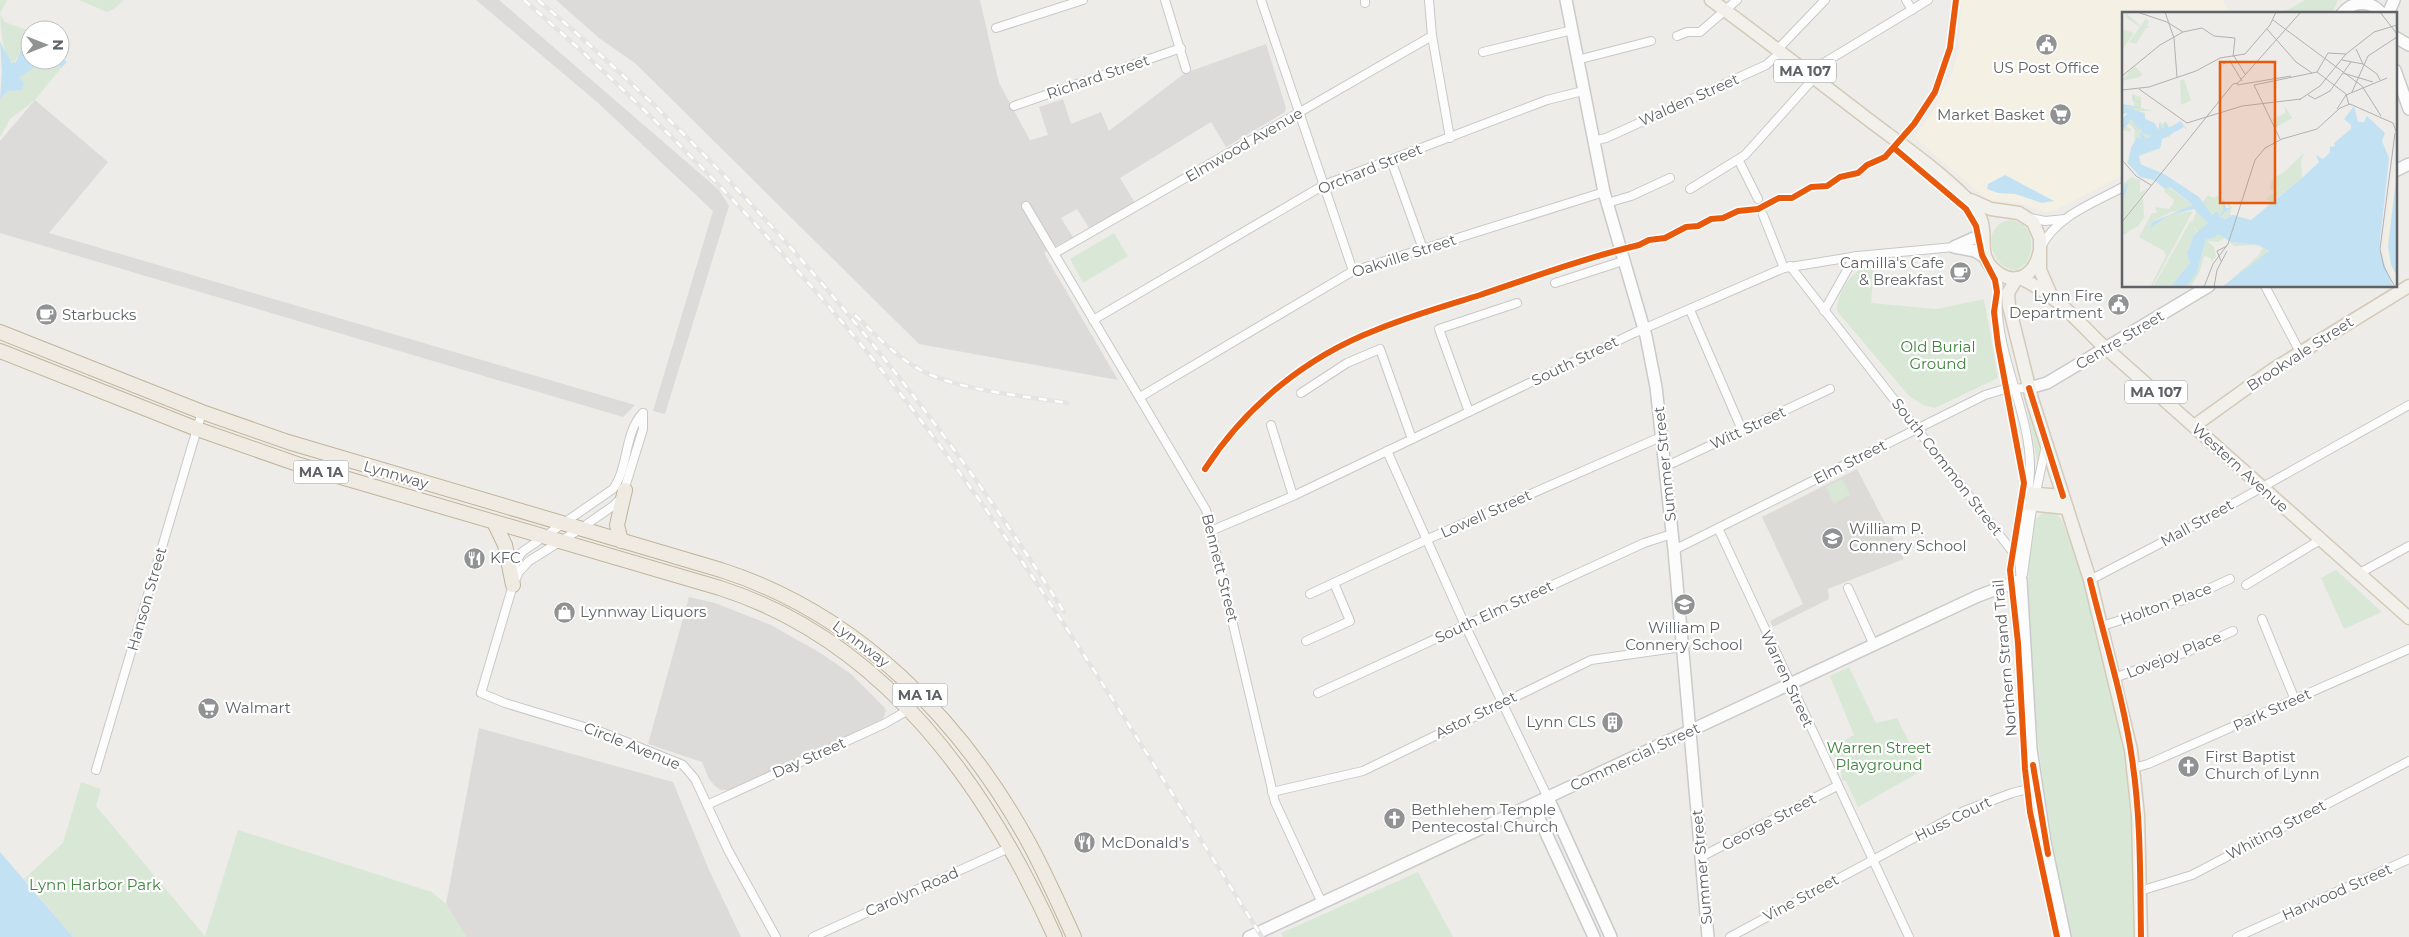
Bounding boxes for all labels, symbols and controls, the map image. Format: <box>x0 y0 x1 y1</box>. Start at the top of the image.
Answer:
inset map <box>2122 12 2396 288</box>
north arrow <box>20 20 70 70</box>
public building icon: US Post Office <box>2034 33 2058 57</box>
text: N <box>49 39 67 51</box>
street label: Richard Street <box>1044 50 1152 103</box>
place label: US Post Office <box>1993 58 2099 77</box>
road number: MA 107 <box>1774 59 1836 82</box>
street label: Walden Street <box>1636 69 1742 130</box>
street label: Elmwood Avenue <box>1182 103 1306 186</box>
supermarket icon: Market Basket <box>2049 103 2073 127</box>
place label: Market Basket <box>1937 105 2045 124</box>
street label: Orchard Street <box>1315 139 1425 198</box>
street label: Oakville Street <box>1349 230 1458 281</box>
place label: Camilla's Cafe & Breakfast <box>1840 253 1944 289</box>
cafe icon: Camilla's Cafe & Breakfast <box>1948 260 1972 284</box>
place label: Lynn Fire Department <box>2009 286 2103 322</box>
public building icon: Lynn Fire Department <box>2107 293 2131 317</box>
cafe icon: Starbucks <box>34 303 58 327</box>
place label: Starbucks <box>62 305 136 324</box>
street label: Centre Street <box>2072 306 2167 373</box>
street label: Brookvale Street <box>2243 312 2357 395</box>
street label: South Street <box>1528 331 1621 390</box>
park label: Old Burial Ground <box>1901 337 1975 373</box>
road number: MA 107 <box>2125 381 2187 404</box>
street label: South Common Street <box>1888 394 2007 539</box>
street label: Witt Street <box>1707 402 1789 453</box>
street label: Summer Street <box>1649 406 1680 522</box>
street label: Western Avenue <box>2188 419 2293 516</box>
street label: Elm Street <box>1810 435 1889 488</box>
street label: Lynnway <box>361 456 432 493</box>
road number: MA 1A <box>294 461 348 484</box>
street label: Lowell Street <box>1437 485 1534 542</box>
street label: Mall Street <box>2157 495 2237 550</box>
street label: Bennett Street <box>1198 512 1243 624</box>
place label: William P. Connery School <box>1849 519 1967 555</box>
school or university icon: William P. Connery School <box>1821 526 1845 550</box>
street label: Hanson Street <box>123 545 170 653</box>
restaurant icon: KFC <box>462 546 486 570</box>
place label: KFC <box>490 548 521 567</box>
street label: South Elm Street <box>1432 576 1556 647</box>
street label: Holton Place <box>2118 578 2214 629</box>
street label: Northern Strand Trail <box>1988 579 2021 737</box>
school or university icon: William P Connery School <box>1672 593 1696 617</box>
shop icon: Lynnway Liquors <box>552 600 576 624</box>
place label: Lynnway Liquors <box>580 602 706 621</box>
street label: Lynnway <box>829 616 894 672</box>
place label: William P Connery School <box>1625 618 1743 654</box>
street label: Warren Street <box>1757 627 1818 730</box>
street label: Lovejoy Place <box>2123 627 2224 682</box>
road number: MA 1A <box>892 684 948 706</box>
street label: Park Street <box>2230 684 2314 735</box>
street label: Astor Street <box>1432 687 1520 742</box>
supermarket icon: Walmart <box>197 696 221 720</box>
place label: Walmart <box>225 698 291 717</box>
building icon: Lynn CLS <box>1600 710 1624 734</box>
place label: Lynn CLS <box>1526 712 1596 731</box>
street label: Circle Avenue <box>581 718 683 774</box>
street label: Commercial Street <box>1567 718 1703 795</box>
street label: Day Street <box>769 733 848 782</box>
park label: Warren Street Playground <box>1827 738 1931 774</box>
place label: First Baptist Church of Lynn <box>2205 747 2320 783</box>
church icon: First Baptist Church of Lynn <box>2177 754 2201 778</box>
street label: George Street <box>1718 789 1819 854</box>
street label: Huss Court <box>1911 792 1994 845</box>
street label: Whiting Street <box>2223 795 2329 864</box>
place label: Bethlehem Temple Pentecostal Church <box>1411 800 1558 836</box>
church icon: Bethlehem Temple Pentecostal Church <box>1383 807 1407 831</box>
street label: Summer Street <box>1687 809 1716 925</box>
restaurant icon: McDonald's <box>1073 831 1097 855</box>
place label: McDonald's <box>1101 833 1189 852</box>
street label: Harwood Street <box>2279 859 2395 924</box>
street label: Carolyn Road <box>862 863 961 921</box>
street label: Vine Street <box>1760 870 1842 925</box>
park label: Lynn Harbor Park <box>29 875 161 894</box>

